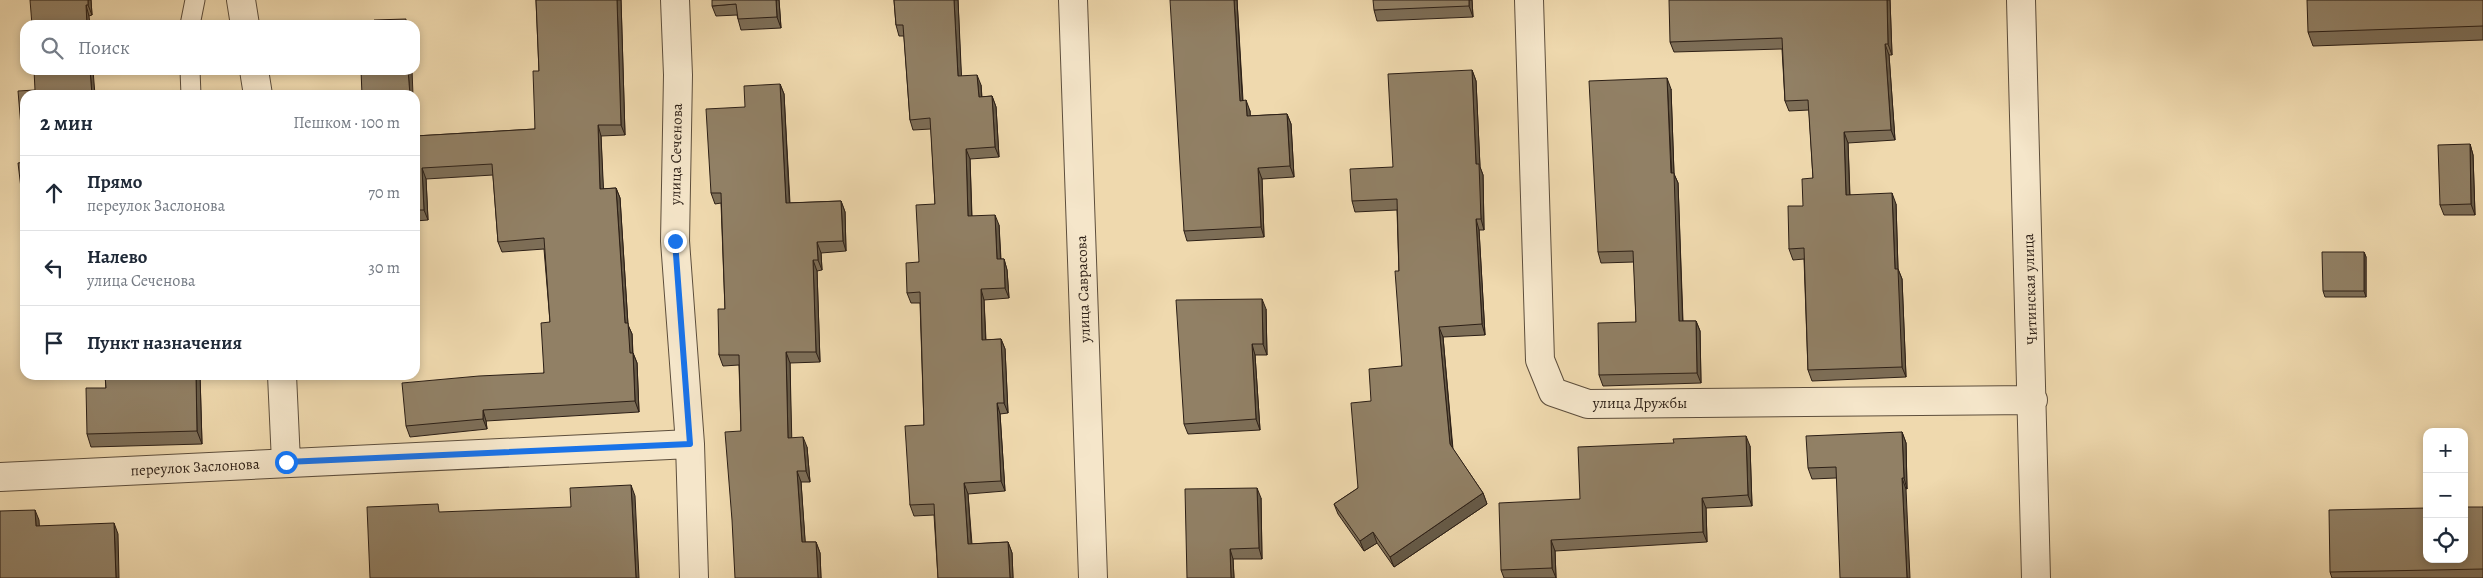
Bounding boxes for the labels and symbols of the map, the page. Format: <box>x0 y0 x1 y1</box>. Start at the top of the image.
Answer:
street label: улица Сеченова <box>665 103 687 206</box>
route end <box>664 230 687 253</box>
street label: Читинская улица <box>2018 233 2042 345</box>
street label: улица Саврасова <box>1071 235 1095 344</box>
street label: улица Дружбы <box>1592 393 1687 413</box>
route start <box>275 451 298 474</box>
street label: переулок Заслонова <box>130 454 260 480</box>

